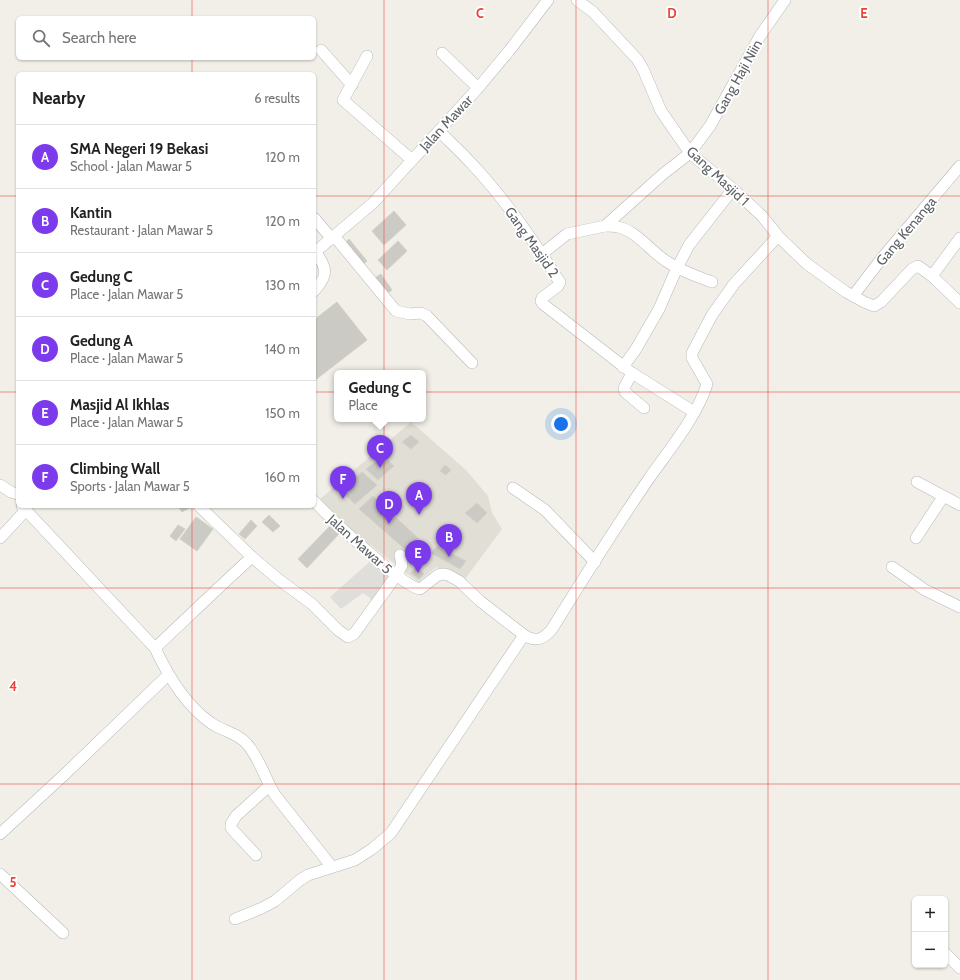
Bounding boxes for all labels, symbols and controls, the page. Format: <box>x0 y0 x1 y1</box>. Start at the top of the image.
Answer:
text: C <box>476 5 484 21</box>
text: D <box>667 5 677 21</box>
text: E <box>860 5 868 21</box>
search box <box>16 16 316 60</box>
icon: search <box>30 27 52 49</box>
text: Search here <box>62 29 137 47</box>
street label: Gang Haji Niin <box>710 36 766 118</box>
text: Nearby <box>32 88 85 108</box>
text: 6 results <box>254 90 300 106</box>
street label: Jalan Mawar <box>415 91 477 156</box>
text: SMA Negeri 19 Bekasi <box>70 140 208 158</box>
street label: Gang Masjid 1 <box>683 142 753 210</box>
text: A <box>41 149 49 165</box>
text: 120 m <box>266 149 300 165</box>
text: School · Jalan Mawar 5 <box>70 158 192 174</box>
street label: Gang Kenanga <box>872 193 940 269</box>
street label: Gang Masjid 2 <box>501 203 563 281</box>
text: Kantin <box>70 204 112 222</box>
text: B <box>41 213 49 229</box>
text: 120 m <box>266 213 300 229</box>
text: Restaurant · Jalan Mawar 5 <box>70 222 213 238</box>
text: Gedung C <box>70 268 133 286</box>
text: C <box>41 277 49 293</box>
text: 130 m <box>265 277 300 293</box>
text: Place · Jalan Mawar 5 <box>70 286 183 302</box>
text: Gedung A <box>70 332 133 350</box>
text: D <box>40 341 50 357</box>
text: 140 m <box>265 341 300 357</box>
text: Place · Jalan Mawar 5 <box>70 350 183 366</box>
popup <box>334 370 426 422</box>
text: Gedung C <box>349 379 411 397</box>
text: Masjid Al Ikhlas <box>70 396 169 414</box>
text: Place <box>349 397 378 413</box>
text: E <box>41 405 49 421</box>
text: 150 m <box>265 405 300 421</box>
text: Place · Jalan Mawar 5 <box>70 414 183 430</box>
your location <box>551 414 571 434</box>
pin: C <box>367 435 393 468</box>
text: Climbing Wall <box>70 460 160 478</box>
pin: F <box>330 466 356 499</box>
text: F <box>42 469 48 485</box>
text: 160 m <box>265 469 300 485</box>
text: Sports · Jalan Mawar 5 <box>70 478 190 494</box>
pin: A <box>406 482 432 515</box>
pin: D <box>376 491 402 524</box>
street label: Jalan Mawar 5 <box>323 510 396 578</box>
pin: B <box>436 524 462 557</box>
pin: E <box>405 540 431 573</box>
text: 4 <box>9 678 17 694</box>
text: 5 <box>10 874 17 890</box>
map controls <box>912 896 948 968</box>
button: + <box>912 896 948 932</box>
button: − <box>912 932 948 968</box>

